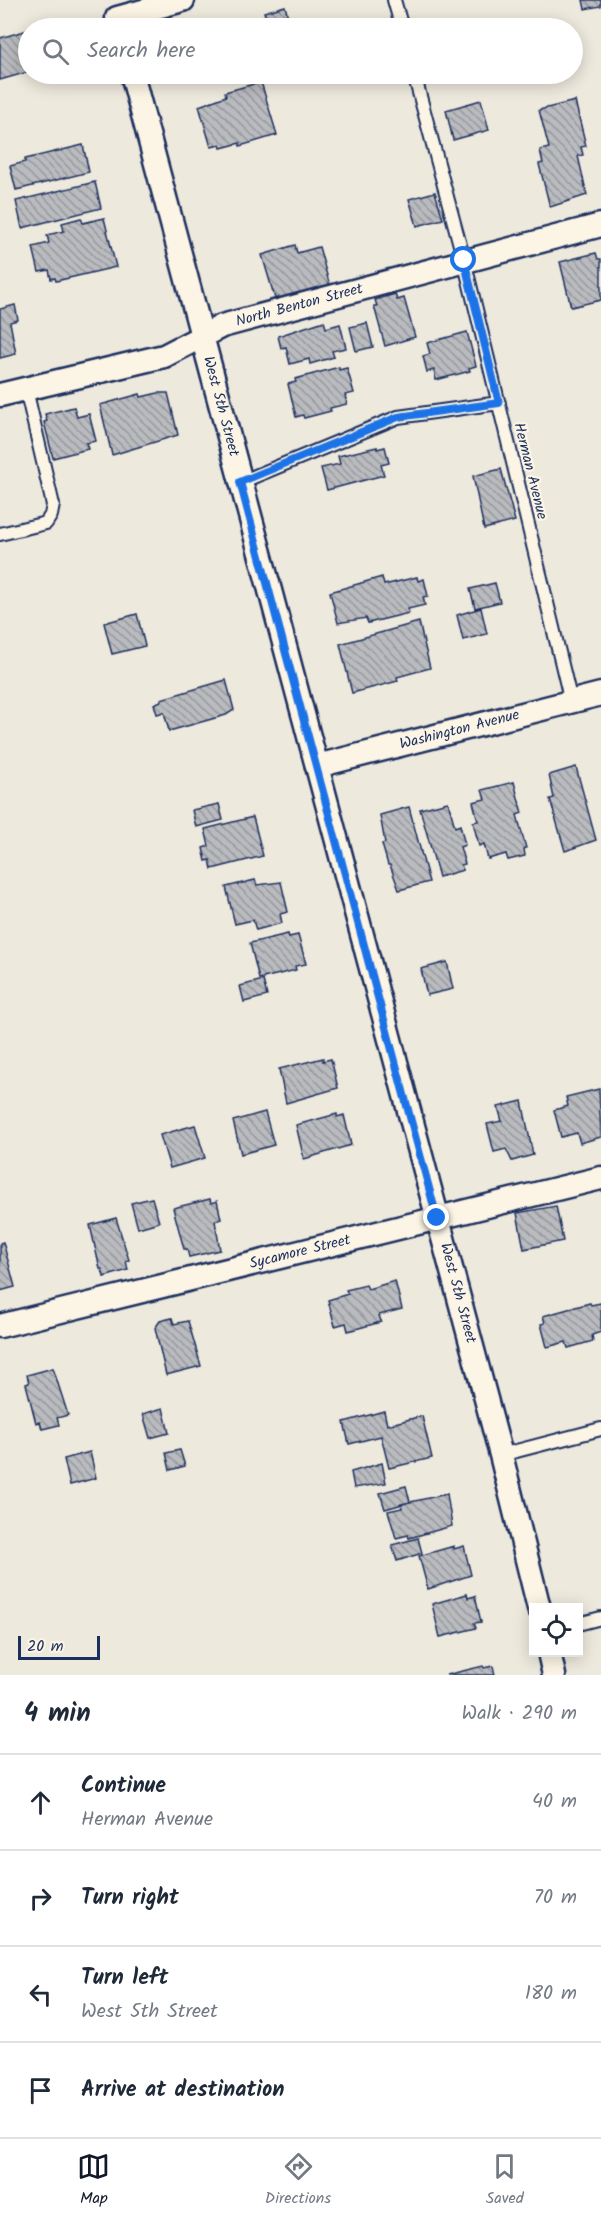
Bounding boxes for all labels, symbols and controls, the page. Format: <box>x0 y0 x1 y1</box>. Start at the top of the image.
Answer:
search box <box>18 18 583 84</box>
text: Search here <box>87 34 195 69</box>
icon: search <box>39 35 72 68</box>
route start <box>450 246 476 272</box>
street label: North Benton Street <box>233 277 366 334</box>
street label: West 5th Street <box>196 354 246 459</box>
street label: Herman Avenue <box>506 420 554 522</box>
street label: Washington Avenue <box>397 703 522 757</box>
route end <box>423 1204 449 1230</box>
street label: Sycamore Street <box>247 1228 353 1276</box>
street label: West 5th Street <box>433 1240 483 1346</box>
map controls <box>529 1603 583 1657</box>
button: locate <box>529 1603 583 1657</box>
scale bar <box>18 1633 100 1660</box>
text: 20 m <box>27 1634 63 1659</box>
text: 4 min <box>24 1693 91 1735</box>
text: Walk · 290 m <box>462 1698 577 1730</box>
text: Continue <box>81 1769 166 1804</box>
icon: ahead <box>24 1786 57 1819</box>
text: 40 m <box>532 1786 577 1818</box>
text: Herman Avenue <box>81 1804 213 1836</box>
text: Turn right <box>81 1881 179 1916</box>
icon: right <box>24 1882 57 1915</box>
text: 70 m <box>534 1882 577 1914</box>
text: Turn left <box>81 1961 168 1996</box>
icon: left <box>24 1978 57 2011</box>
text: 180 m <box>525 1978 577 2010</box>
text: West 5th Street <box>81 1996 218 2028</box>
text: Arrive at destination <box>81 2073 284 2108</box>
icon: arrive <box>24 2074 57 2107</box>
tab: Map <box>77 2150 110 2211</box>
tab: Directions <box>265 2150 331 2211</box>
tab: Saved <box>486 2150 524 2211</box>

